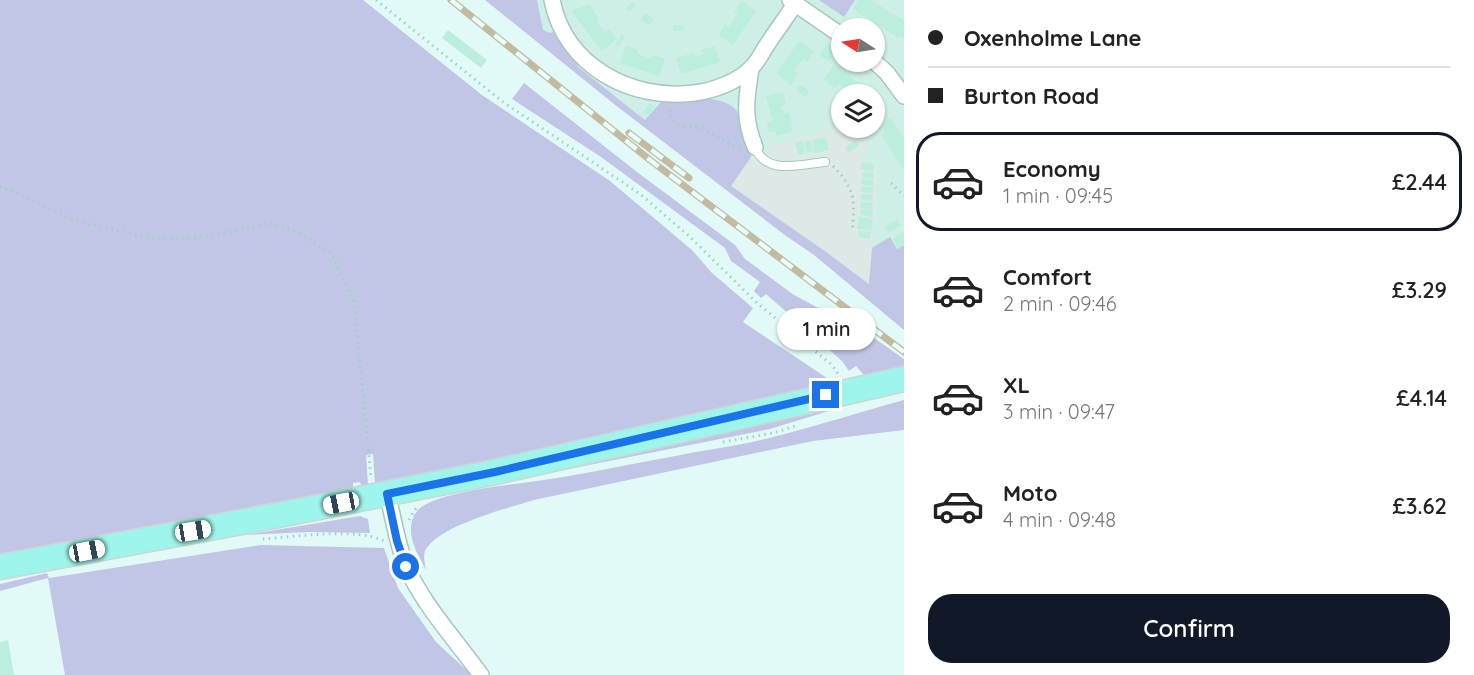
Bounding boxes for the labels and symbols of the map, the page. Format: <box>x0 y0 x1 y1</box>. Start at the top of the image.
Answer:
north arrow <box>831 18 885 72</box>
callout: 1 min <box>776 308 876 350</box>
route end <box>812 381 839 408</box>
car <box>322 491 360 515</box>
car <box>174 519 212 543</box>
car <box>68 539 106 563</box>
route start <box>392 553 419 580</box>

